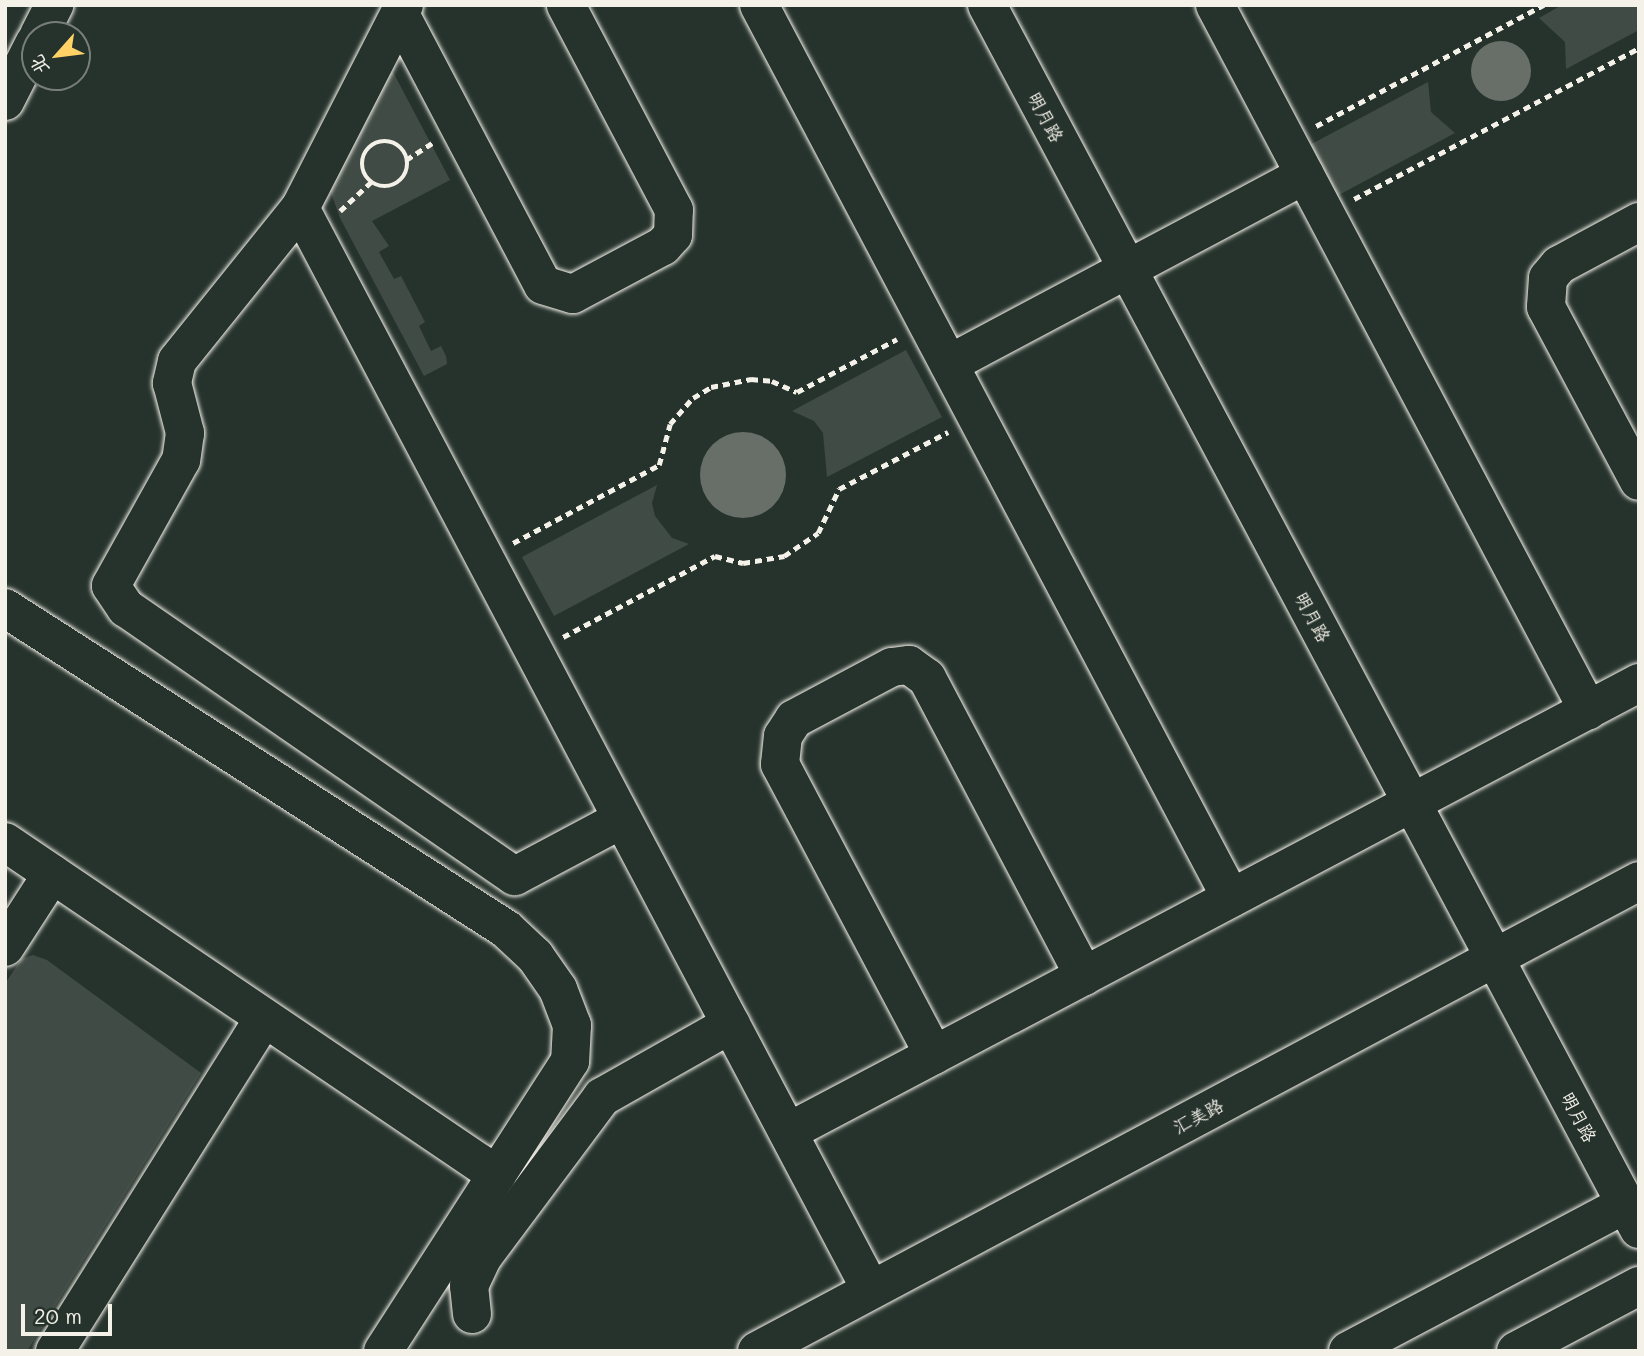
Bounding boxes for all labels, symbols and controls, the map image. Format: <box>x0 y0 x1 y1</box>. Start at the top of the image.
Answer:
north arrow <box>21 21 91 91</box>
text: 北 <box>23 51 54 79</box>
street label: 明月路 <box>1024 88 1068 146</box>
street label: 明月路 <box>1291 588 1335 646</box>
street label: 明月路 <box>1557 1088 1601 1146</box>
street label: 汇美路 <box>1169 1094 1227 1138</box>
scale bar <box>24 1290 116 1334</box>
text: 20 m <box>34 1302 82 1329</box>

